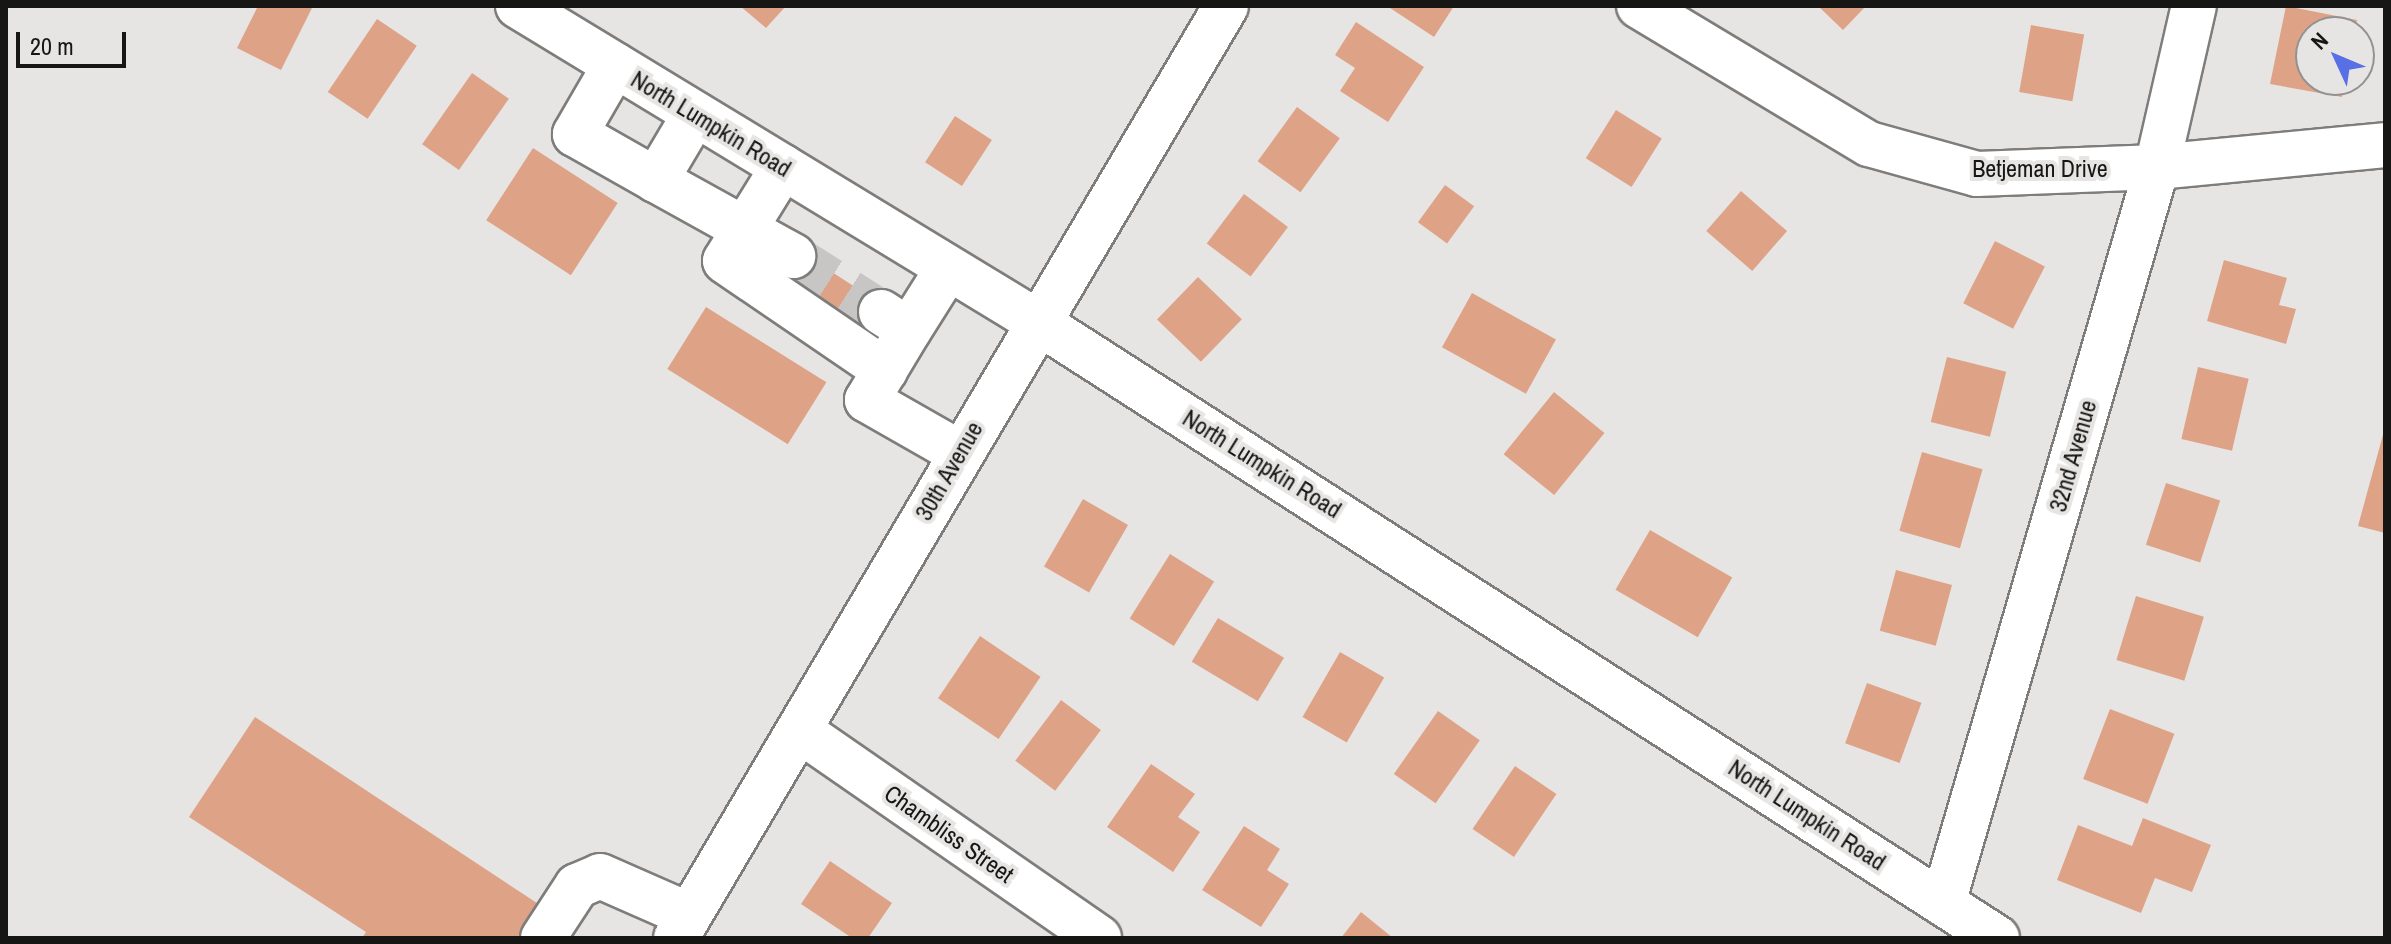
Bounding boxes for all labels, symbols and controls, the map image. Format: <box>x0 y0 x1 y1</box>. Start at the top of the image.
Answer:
scale bar <box>20 16 130 66</box>
north arrow <box>2295 16 2375 96</box>
text: N <box>2304 26 2334 56</box>
text: 20 m <box>30 30 74 62</box>
street label: North Lumpkin Road <box>626 65 796 183</box>
street label: Betjeman Drive <box>1972 155 2108 183</box>
street label: 32nd Avenue <box>2043 396 2103 516</box>
street label: North Lumpkin Road <box>1177 404 1347 524</box>
street label: 30th Avenue <box>909 416 989 526</box>
street label: North Lumpkin Road <box>1723 753 1891 877</box>
street label: Chambliss Street <box>879 779 1019 889</box>

